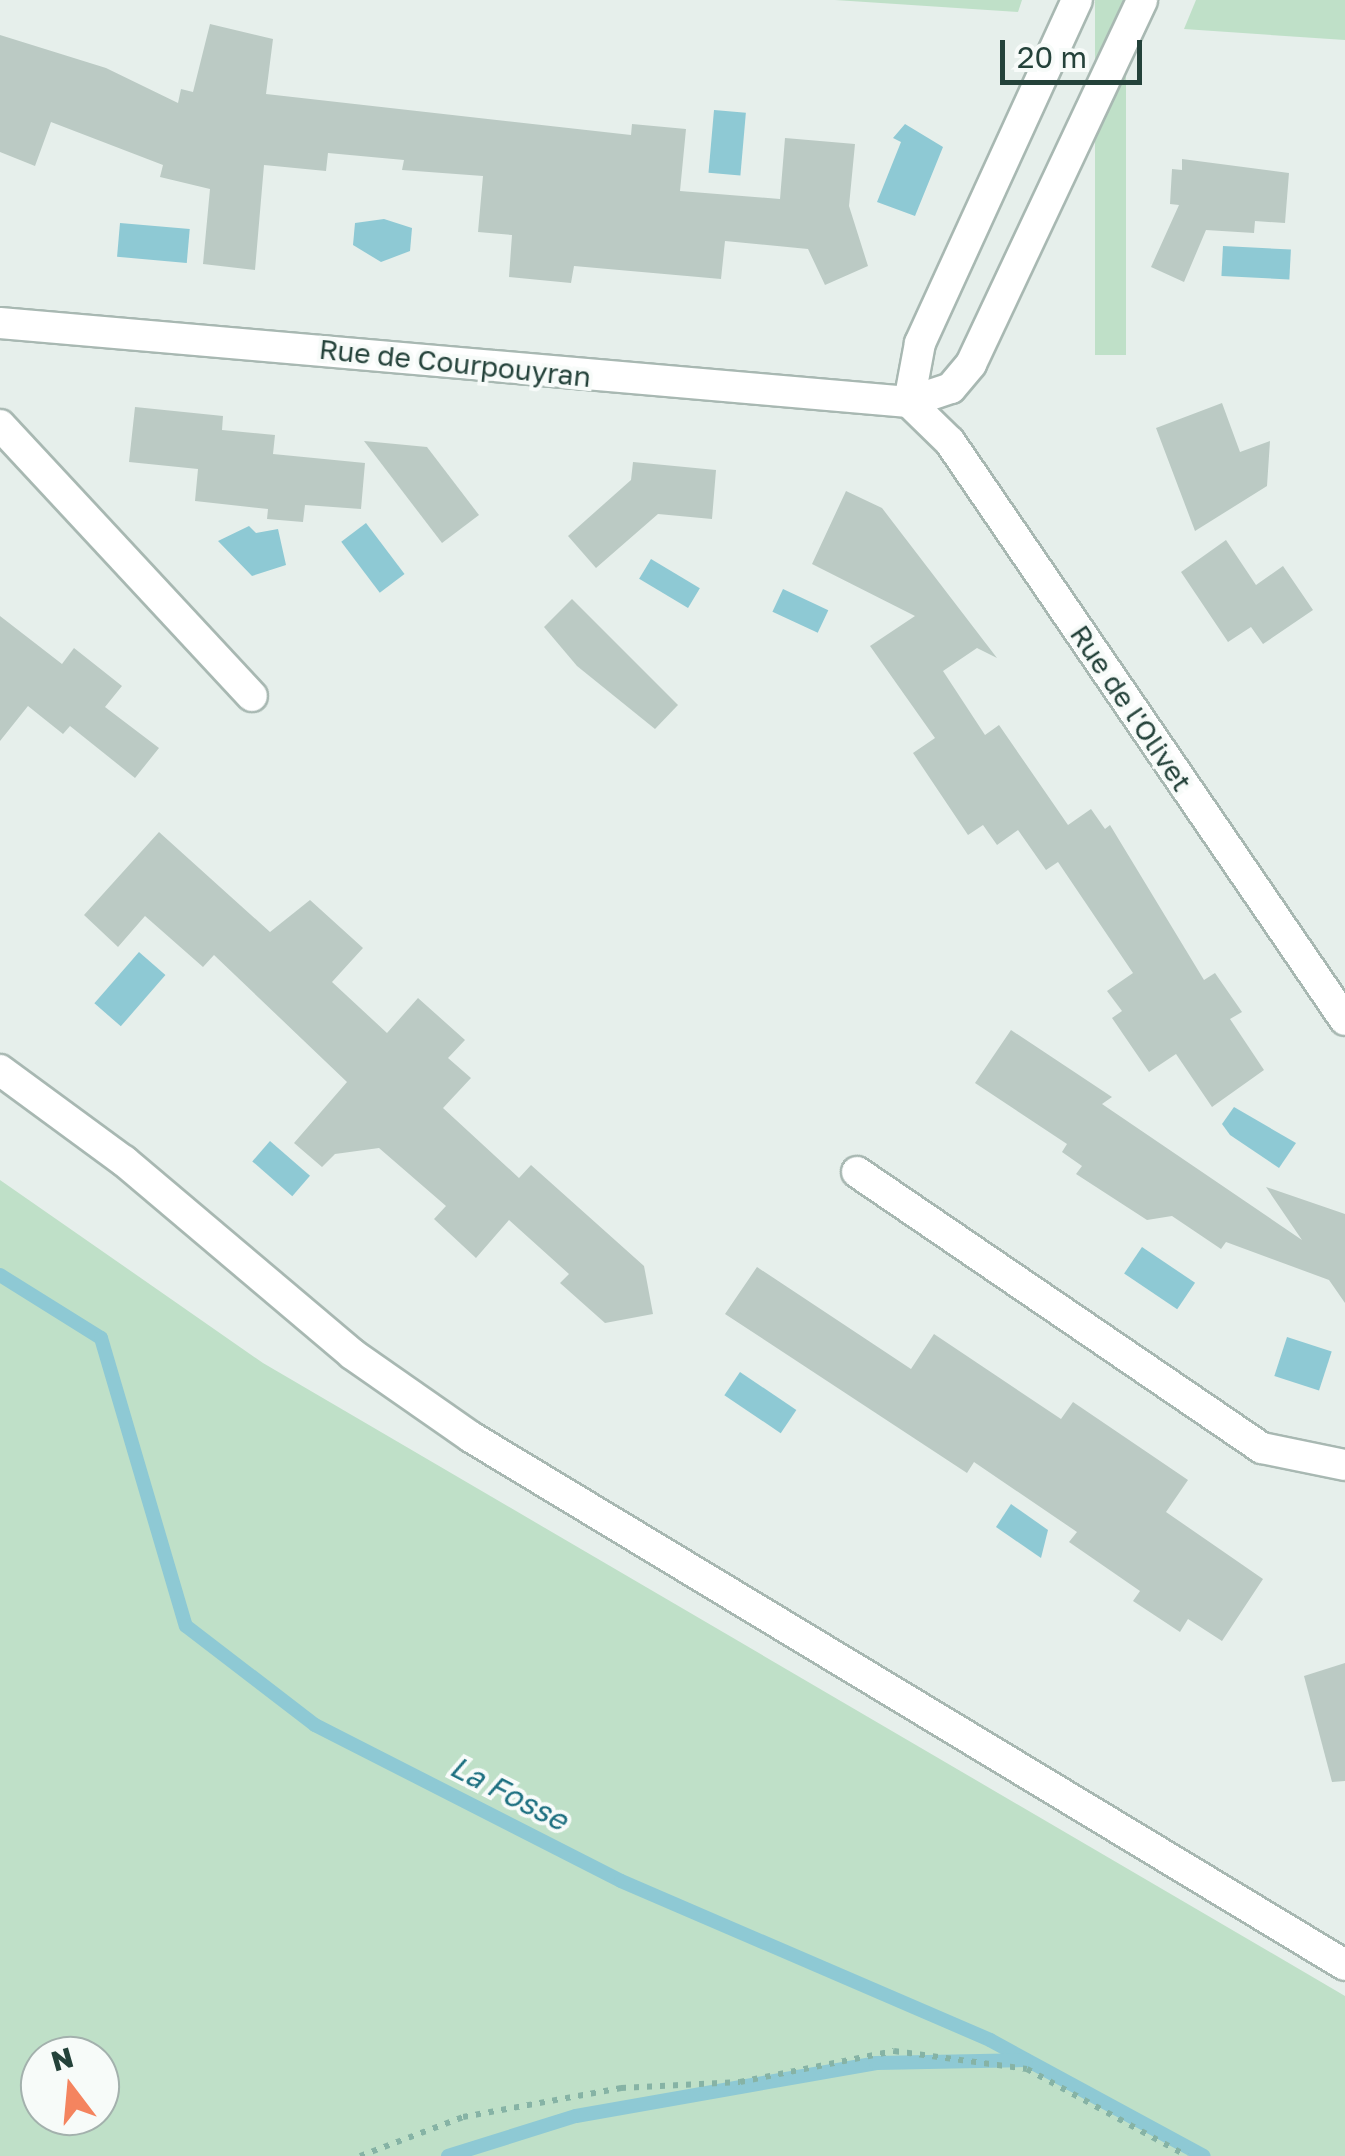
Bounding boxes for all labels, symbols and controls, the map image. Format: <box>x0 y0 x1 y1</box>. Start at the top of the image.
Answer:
scale bar <box>1005 20 1148 82</box>
text: 20 m <box>1017 39 1087 75</box>
street label: Rue de Courpouyran <box>317 332 593 394</box>
street label: Rue de l'Olivet <box>1063 619 1199 797</box>
water label: La Fosse <box>444 1748 574 1838</box>
north arrow <box>20 2036 120 2136</box>
text: N <box>47 2040 77 2077</box>

